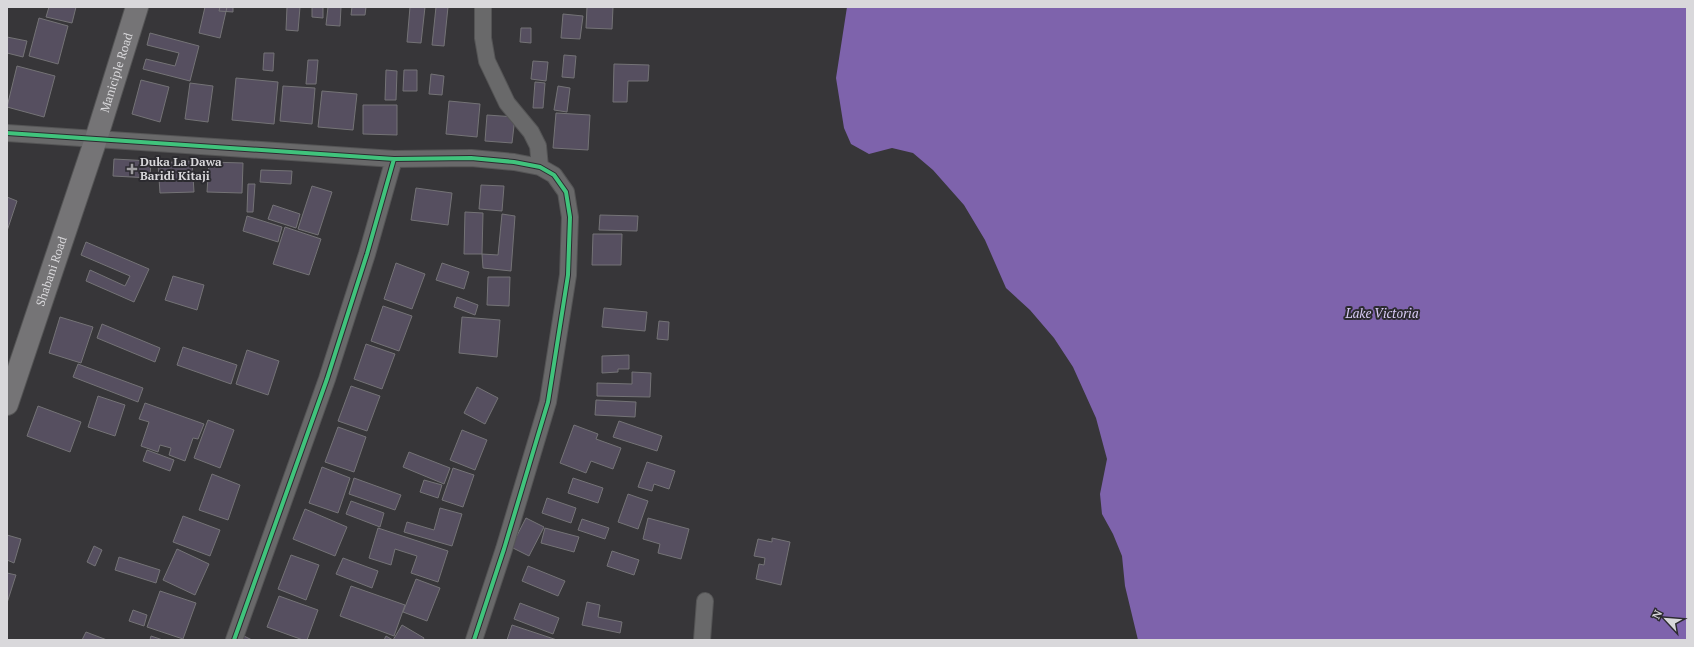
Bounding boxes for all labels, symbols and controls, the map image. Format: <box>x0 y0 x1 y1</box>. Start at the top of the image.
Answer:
street label: Maniciple Road <box>97 31 136 114</box>
place label: Duka La Dawa Baridi Kitaji <box>140 154 222 183</box>
marker: Duka La Dawa Baridi Kitaji <box>127 164 137 174</box>
street label: Shabani Road <box>32 234 70 308</box>
water label: Lake Victoria <box>1344 304 1419 322</box>
north arrow <box>1646 599 1686 639</box>
text: N <box>1649 607 1665 621</box>

